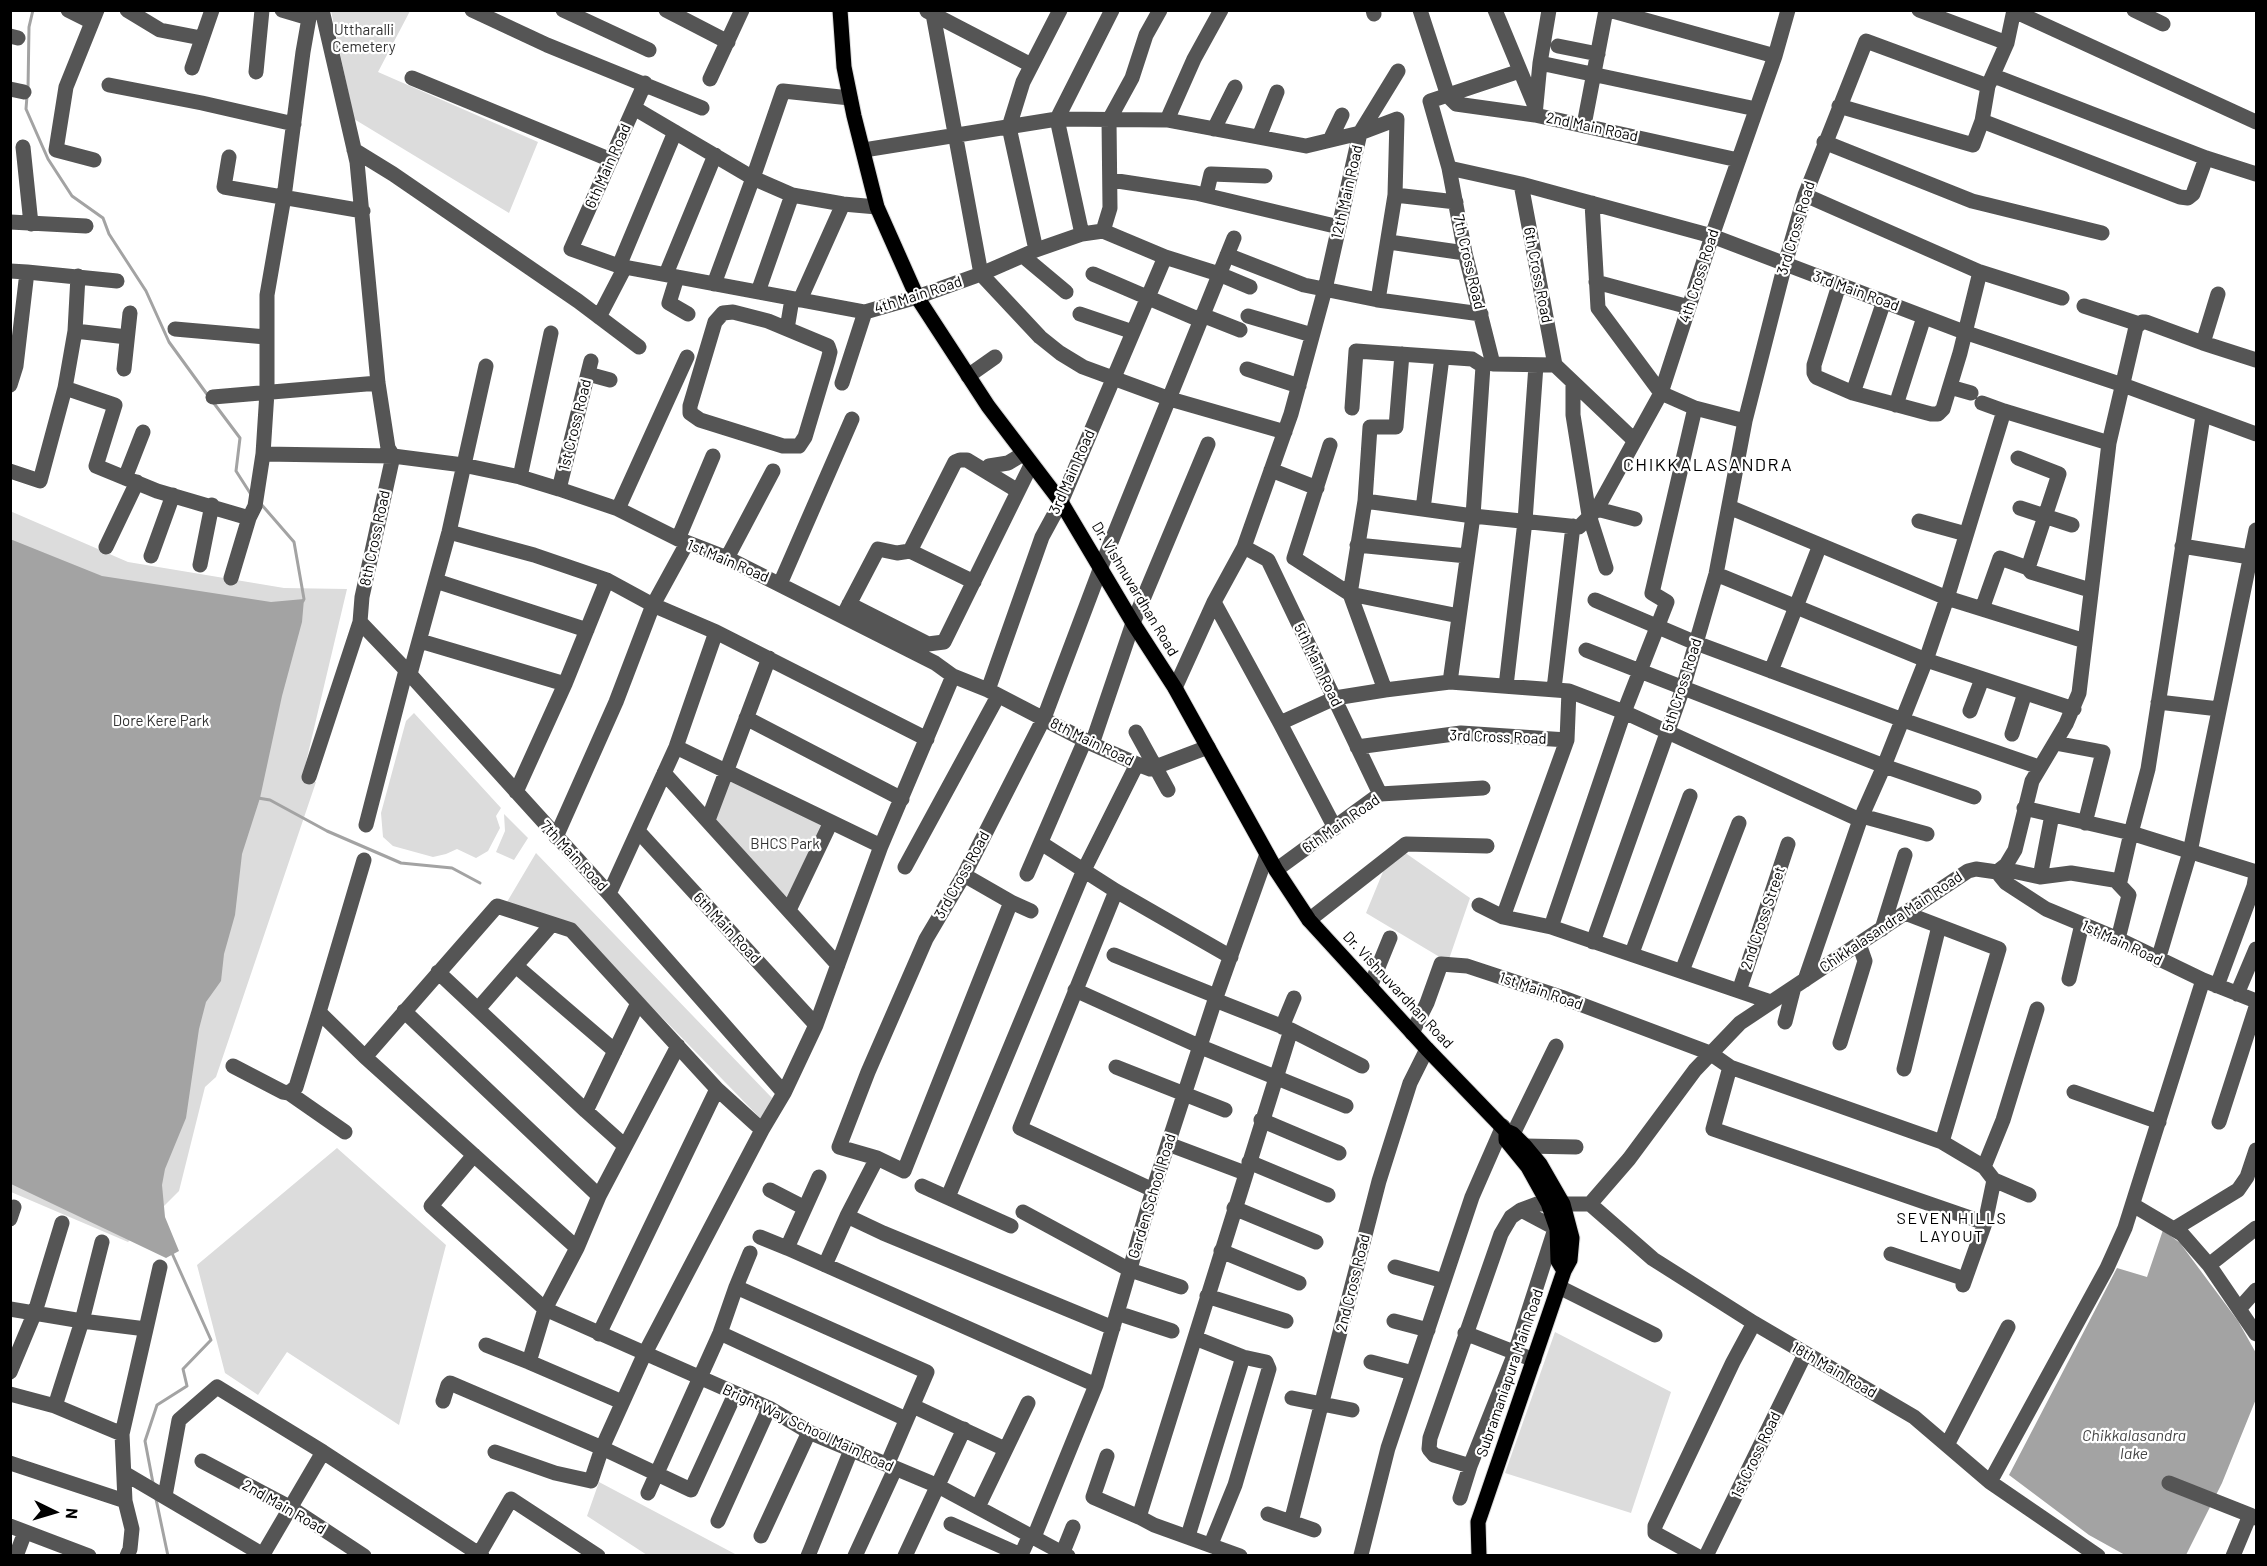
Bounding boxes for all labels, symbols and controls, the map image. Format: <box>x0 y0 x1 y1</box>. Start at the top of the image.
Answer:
park label: Uttharalli Cemetery <box>332 21 396 56</box>
street label: 2nd Main Road <box>1544 108 1640 146</box>
street label: 6th Main Road <box>581 121 635 211</box>
street label: 12th Main Road <box>1327 143 1367 241</box>
street label: 3rd Cross Road <box>1773 179 1819 277</box>
street label: 7th Cross Road <box>1449 213 1489 311</box>
street label: 6th Cross Road <box>1520 226 1556 324</box>
street label: 4th Cross Road <box>1675 227 1723 325</box>
street label: 3rd Main Road <box>1810 267 1902 315</box>
street label: 4th Main Road <box>872 272 964 318</box>
street label: 1st Cross Road <box>555 377 595 473</box>
street label: 3rd Main Road <box>1045 427 1099 517</box>
district label: CHIKKALASANDRA <box>1623 454 1793 476</box>
street label: 8th Cross Road <box>356 488 394 588</box>
street label: Dr. Vishnuvardhan Road <box>1088 519 1182 659</box>
street label: 1st Main Road <box>684 536 772 586</box>
street label: 5th Main Road <box>1290 620 1346 710</box>
street label: 5th Cross Road <box>1658 636 1706 734</box>
park label: Dore Kere Park <box>113 712 209 730</box>
street label: 8th Main Road <box>1047 714 1137 770</box>
street label: 3rd Cross Road <box>1449 726 1547 748</box>
street label: 6th Main Road <box>1299 791 1383 857</box>
street label: 7th Main Road <box>537 817 611 895</box>
street label: 3rd Cross Road <box>931 828 993 922</box>
park label: BHCS Park <box>750 835 820 853</box>
street label: 2nd Cross Street <box>1737 864 1789 972</box>
street label: Chikkalasandra Main Road <box>1816 867 1966 977</box>
street label: 6th Main Road <box>689 889 765 967</box>
street label: 1st Main Road <box>2079 916 2165 970</box>
street label: Dr. Vishnuvardhan Road <box>1339 928 1457 1052</box>
street label: 1st Main Road <box>1497 968 1585 1014</box>
street label: Garden School Road <box>1124 1131 1180 1261</box>
district label: SEVEN HILLS LAYOUT <box>1897 1209 2007 1247</box>
street label: 2nd Cross Road <box>1332 1232 1374 1334</box>
street label: Subramaniapura Main Road <box>1473 1287 1547 1459</box>
street label: 18th Main Road <box>1788 1338 1880 1402</box>
street label: Bright Way School Main Road <box>719 1380 897 1476</box>
street label: 1st Cross Road <box>1727 1409 1785 1501</box>
water label: Chikkalasandra lake <box>2082 1426 2186 1464</box>
street label: 2nd Main Road <box>239 1476 329 1538</box>
north arrow <box>24 1482 84 1542</box>
text: N <box>63 1507 82 1520</box>

